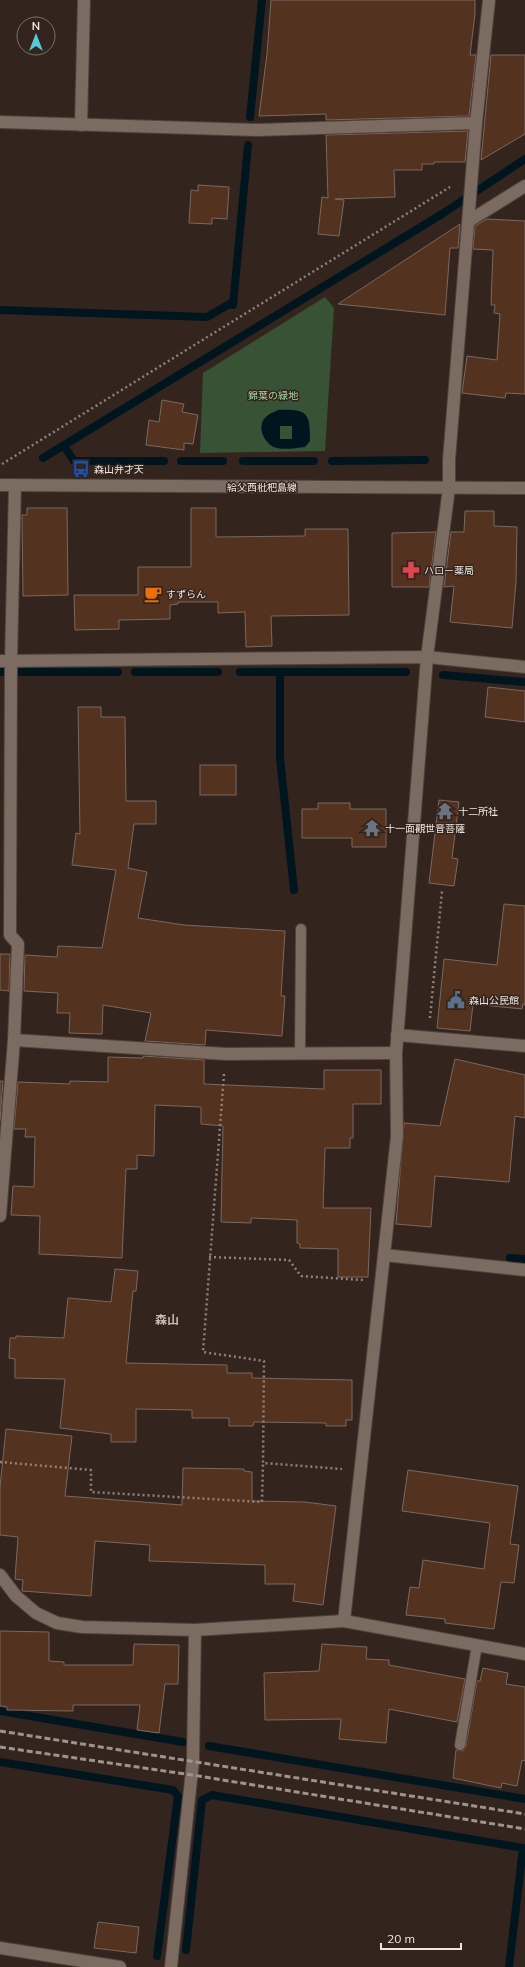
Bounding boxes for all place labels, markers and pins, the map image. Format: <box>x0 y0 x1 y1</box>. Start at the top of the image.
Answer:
bus stop icon: 森山弁才天 <box>71 459 91 479</box>
place label: 森山弁才天 <box>94 463 144 476</box>
pharmacy icon: ハロー薬局 <box>401 560 421 580</box>
place label: ハロー薬局 <box>424 564 474 577</box>
cafe icon: すずらん <box>143 584 163 604</box>
place label: すずらん <box>166 588 206 601</box>
temple icon: 十二所社 <box>435 801 455 821</box>
place label: 十二所社 <box>458 805 498 818</box>
temple icon: 十一面觀世音菩薩 <box>362 818 382 838</box>
place label: 十一面觀世音菩薩 <box>385 822 465 835</box>
public building icon: 森山公民館 <box>446 990 466 1010</box>
place label: 森山公民館 <box>469 994 519 1007</box>

